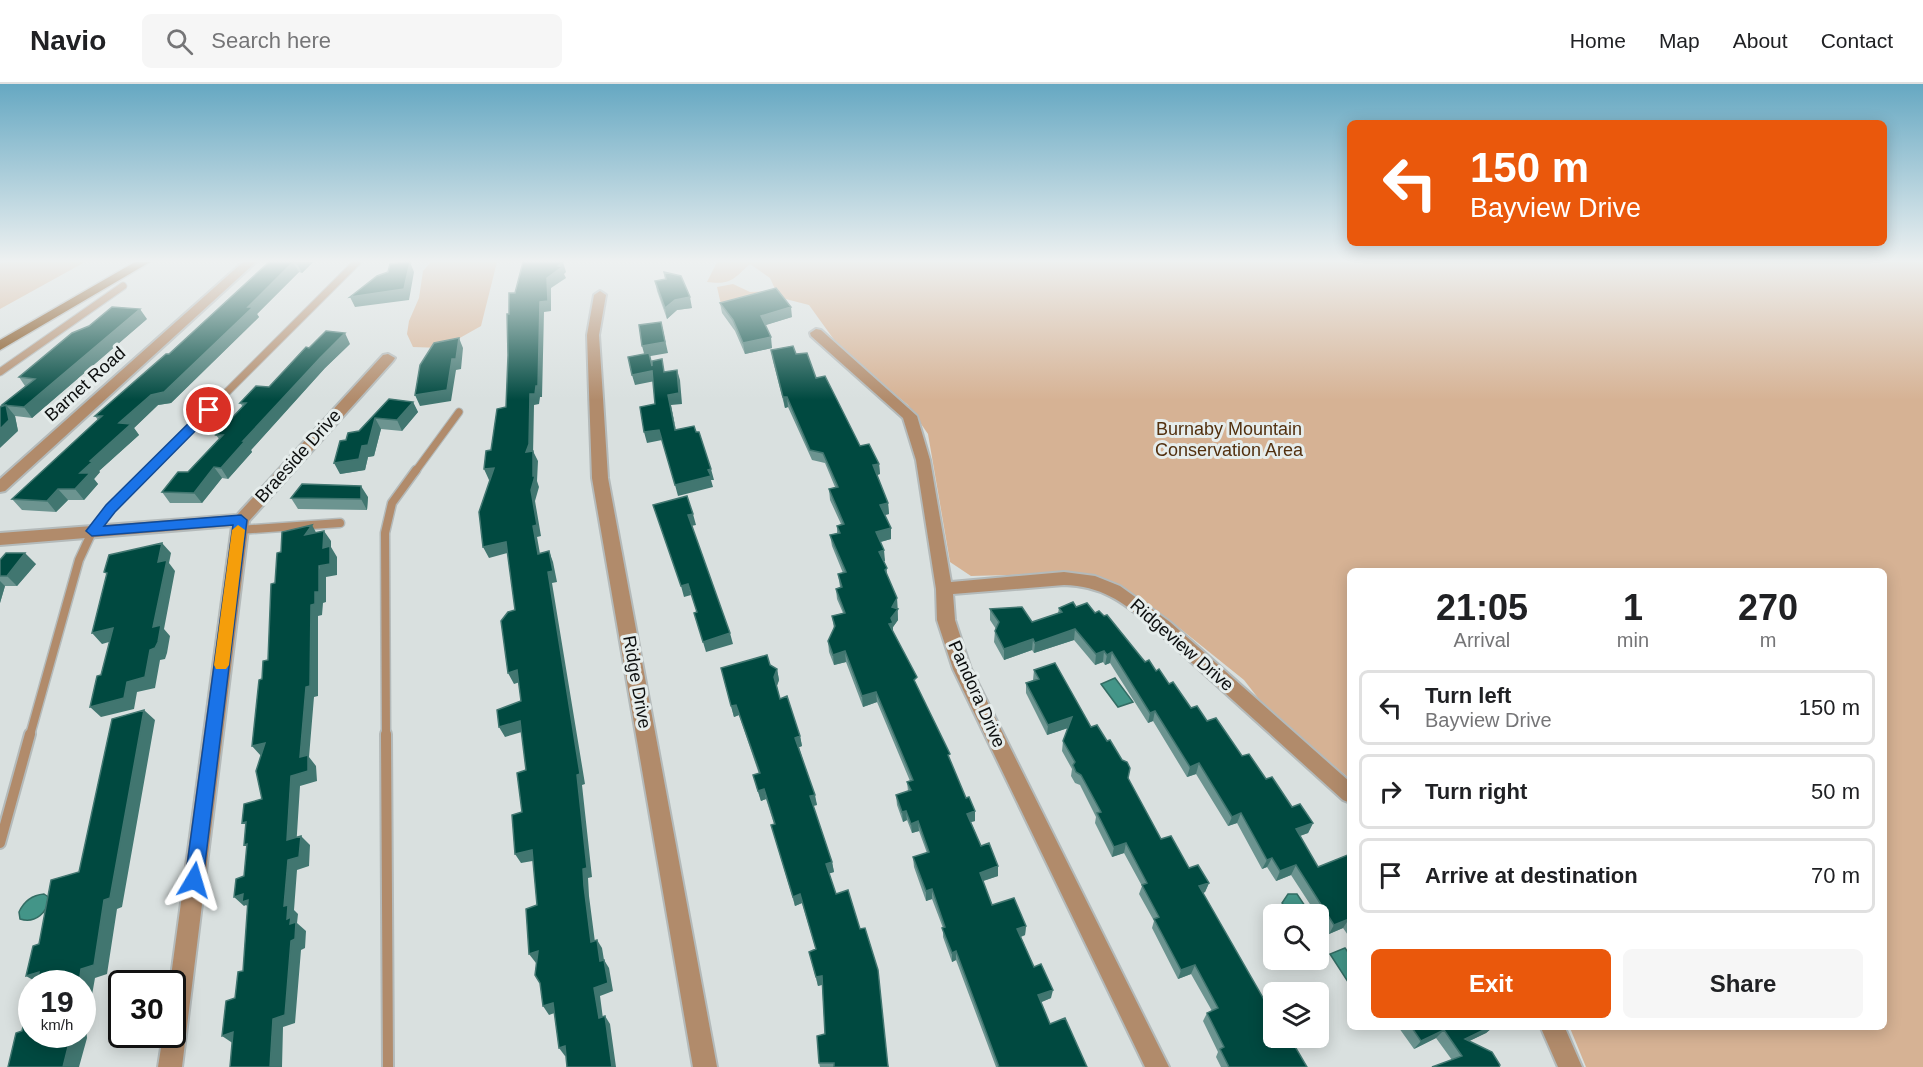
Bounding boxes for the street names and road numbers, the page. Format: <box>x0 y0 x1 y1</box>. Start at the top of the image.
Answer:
street label: Barnet Road <box>41 343 129 425</box>
street label: Braeside Drive <box>251 405 345 507</box>
street label: Ridgeview Drive <box>1126 595 1238 695</box>
street label: Ridge Drive <box>619 634 655 730</box>
street label: Pandora Drive <box>944 637 1010 751</box>

